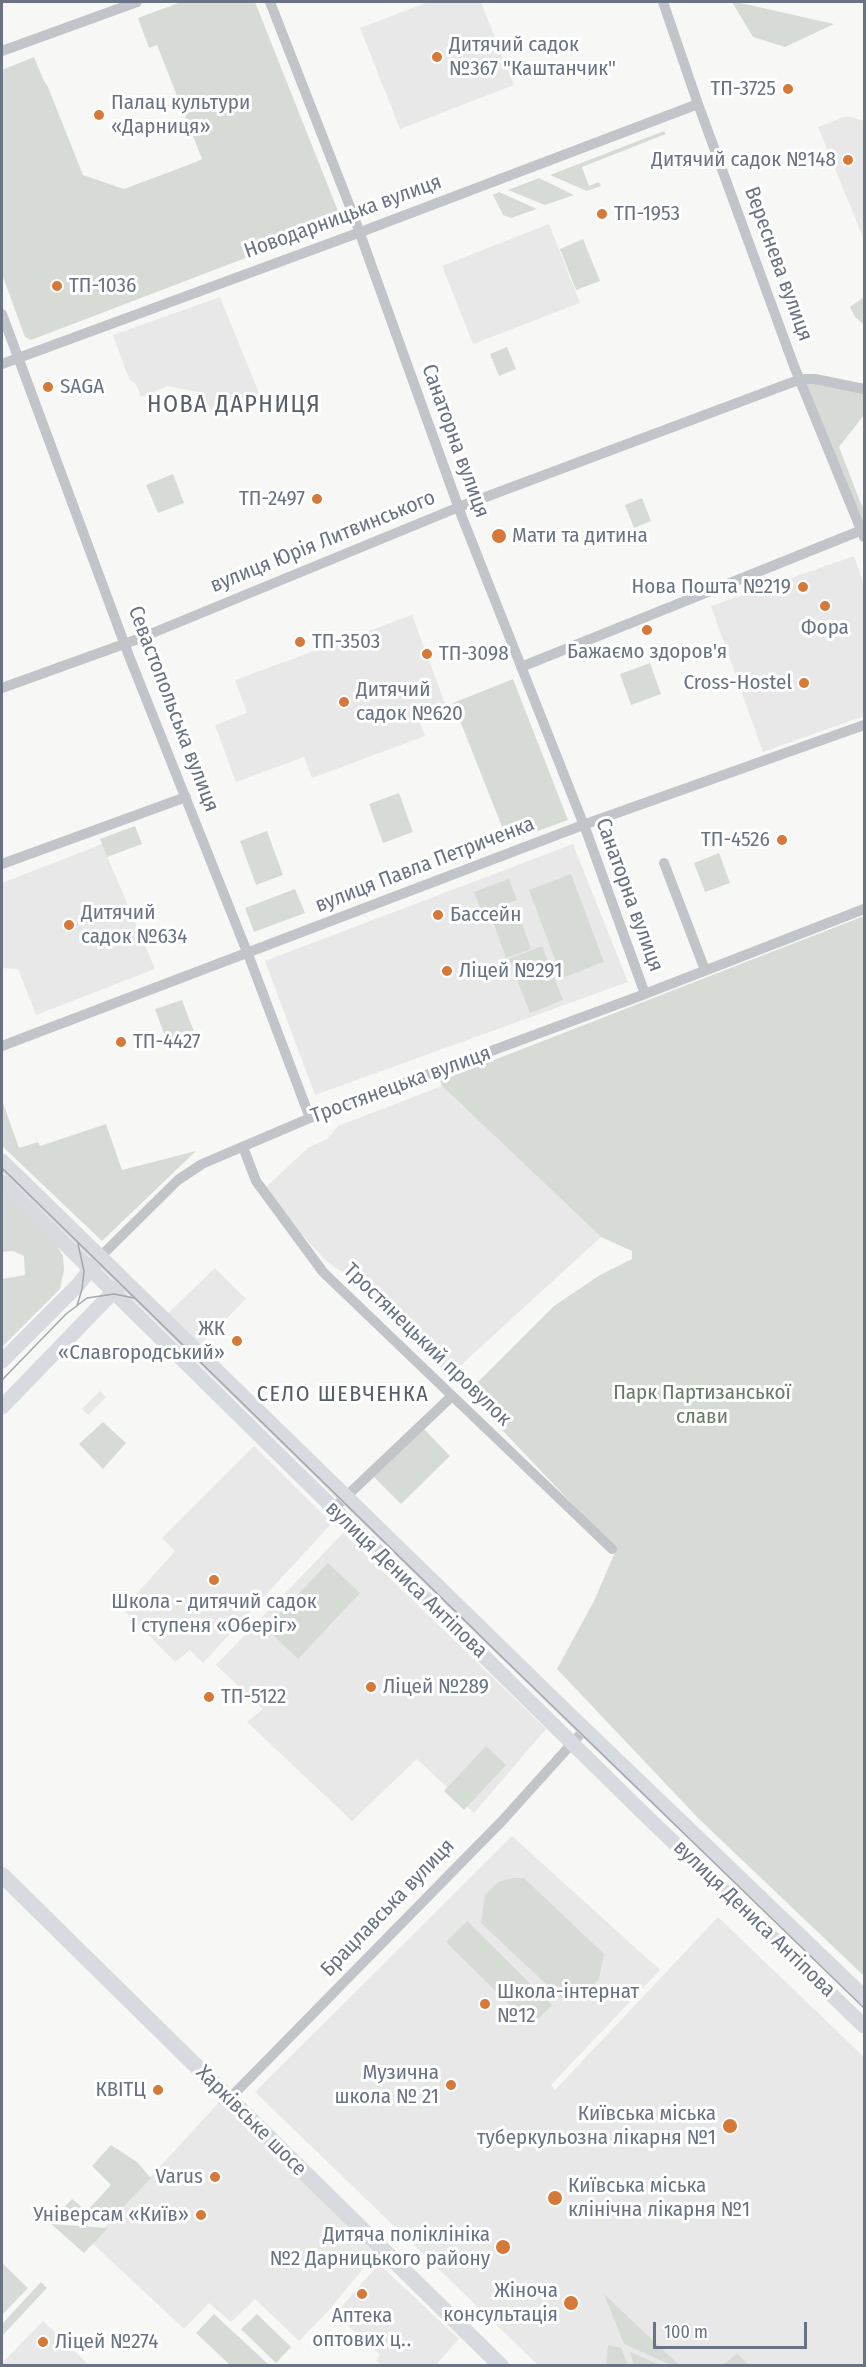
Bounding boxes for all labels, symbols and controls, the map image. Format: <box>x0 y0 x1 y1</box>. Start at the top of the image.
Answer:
place label: Дитячий садок №367 "Каштанчик" <box>449 32 616 82</box>
marker: Дитячий садок №367 "Каштанчик" <box>430 50 444 64</box>
place label: ТП-3725 <box>711 76 776 102</box>
marker: ТП-3725 <box>781 82 795 96</box>
place label: Палац культури «Дарниця» <box>111 90 250 140</box>
marker: Палац культури «Дарниця» <box>92 108 106 122</box>
place label: Дитячий садок №148 <box>651 147 836 173</box>
marker: Дитячий садок №148 <box>841 153 855 167</box>
street label: Новодарницька вулиця <box>241 170 445 264</box>
street label: Вереснева вулиця <box>738 183 818 345</box>
place label: ТП-1953 <box>614 201 680 227</box>
marker: ТП-1953 <box>595 207 609 221</box>
place label: ТП-1036 <box>69 273 136 299</box>
marker: ТП-1036 <box>50 279 64 293</box>
street label: Санаторна вулиця <box>416 361 494 521</box>
place label: SAGA <box>60 374 104 400</box>
marker: SAGA <box>41 380 55 394</box>
district label: НОВА ДАРНИЦЯ <box>147 391 321 419</box>
street label: вулиця Юрія Литвинського <box>207 485 439 599</box>
place label: ТП-2497 <box>239 486 305 512</box>
marker: ТП-2497 <box>310 492 324 506</box>
place label: Мати та дитина <box>512 523 648 549</box>
marker: Мати та дитина <box>490 527 508 545</box>
place label: Нова Пошта №219 <box>632 574 791 600</box>
marker: Нова Пошта №219 <box>796 580 810 594</box>
marker: Фора <box>818 599 832 613</box>
street label: Севастопольська вулиця <box>122 603 224 815</box>
place label: Фора <box>801 615 849 641</box>
marker: Бажаємо здоров'я <box>640 623 654 637</box>
place label: ТП-3503 <box>312 629 380 655</box>
marker: ТП-3503 <box>293 635 307 649</box>
place label: Бажаємо здоров'я <box>567 639 727 665</box>
place label: ТП-3098 <box>439 641 509 667</box>
marker: ТП-3098 <box>420 647 434 661</box>
place label: Cross-Hostel <box>683 670 792 696</box>
marker: Cross-Hostel <box>797 676 811 690</box>
place label: Дитячий садок №620 <box>356 677 463 727</box>
marker: Дитячий садок №620 <box>337 695 351 709</box>
street label: вулиця Павла Петриченка <box>312 812 538 918</box>
street label: Санаторна вулиця <box>590 815 668 975</box>
place label: ТП-4526 <box>701 827 770 853</box>
marker: ТП-4526 <box>775 833 789 847</box>
place label: Дитячий садок №634 <box>81 900 187 950</box>
place label: Бассейн <box>450 902 521 928</box>
marker: Бассейн <box>431 908 445 922</box>
marker: Дитячий садок №634 <box>62 918 76 932</box>
place label: Ліцей №291 <box>459 958 562 984</box>
marker: Ліцей №291 <box>440 964 454 978</box>
place label: ТП-4427 <box>133 1029 201 1055</box>
marker: ТП-4427 <box>114 1035 128 1049</box>
street label: Тростянецька вулиця <box>308 1041 494 1129</box>
street label: Тростянецький провулок <box>338 1258 516 1432</box>
place label: ЖК «Славгородський» <box>58 1316 225 1366</box>
marker: ЖК «Славгородський» <box>230 1334 244 1348</box>
park label: Парк Партизанської слави <box>613 1380 791 1430</box>
district label: СЕЛО ШЕВЧЕНКА <box>257 1382 429 1408</box>
street label: вулиця Дениса Антіпова <box>320 1496 492 1664</box>
marker: Школа - дитячий садок І ступеня «Оберіг» <box>207 1573 221 1587</box>
place label: Школа - дитячий садок І ступеня «Оберіг» <box>111 1589 317 1639</box>
place label: Ліцей №289 <box>383 1674 489 1700</box>
marker: Ліцей №289 <box>364 1680 378 1694</box>
place label: ТП-5122 <box>221 1684 286 1710</box>
marker: ТП-5122 <box>202 1690 216 1704</box>
street label: Брацлавська вулиця <box>316 1834 460 1982</box>
street label: вулиця Дениса Антіпова <box>668 1835 840 2003</box>
place label: Школа-інтернат №12 <box>497 1979 639 2029</box>
marker: Школа-інтернат №12 <box>478 1997 492 2011</box>
place label: Музична школа № 21 <box>334 2060 439 2110</box>
street label: Харківське шосе <box>191 2061 311 2181</box>
place label: КВІТЦ <box>95 2077 146 2103</box>
marker: Музична школа № 21 <box>444 2078 458 2092</box>
marker: КВІТЦ <box>151 2083 165 2097</box>
place label: Київська міська туберкульозна лікарня №1 <box>477 2101 716 2151</box>
marker: Київська міська туберкульозна лікарня №1 <box>721 2117 739 2135</box>
place label: Varus <box>156 2164 203 2190</box>
marker: Varus <box>208 2170 222 2184</box>
place label: Київська міська клінічна лікарня №1 <box>568 2173 750 2223</box>
marker: Київська міська клінічна лікарня №1 <box>546 2189 564 2207</box>
place label: Універсам «Київ» <box>33 2202 189 2228</box>
marker: Універсам «Київ» <box>194 2208 208 2222</box>
place label: Дитяча поліклініка №2 Дарницького району <box>270 2222 490 2272</box>
marker: Дитяча поліклініка №2 Дарницького району <box>494 2238 512 2256</box>
place label: Жіноча консультація <box>443 2278 558 2328</box>
marker: Аптека оптових ц‥ <box>355 2287 369 2301</box>
marker: Жіноча консультація <box>562 2294 580 2312</box>
place label: Аптека оптових ц‥ <box>312 2303 412 2353</box>
scale bar <box>656 2310 810 2348</box>
text: 100 m <box>664 2321 708 2343</box>
place label: Ліцей №274 <box>55 2329 158 2355</box>
marker: Ліцей №274 <box>36 2335 50 2349</box>

